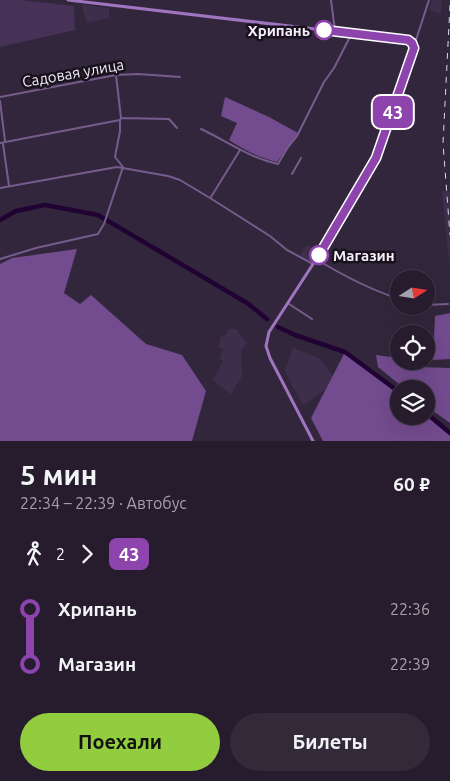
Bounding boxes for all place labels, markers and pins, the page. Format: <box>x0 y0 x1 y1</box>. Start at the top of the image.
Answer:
marker: Хрипань <box>314 20 334 40</box>
place label: Хрипань <box>248 22 310 39</box>
marker: Магазин <box>309 245 329 265</box>
place label: Магазин <box>333 247 395 264</box>

